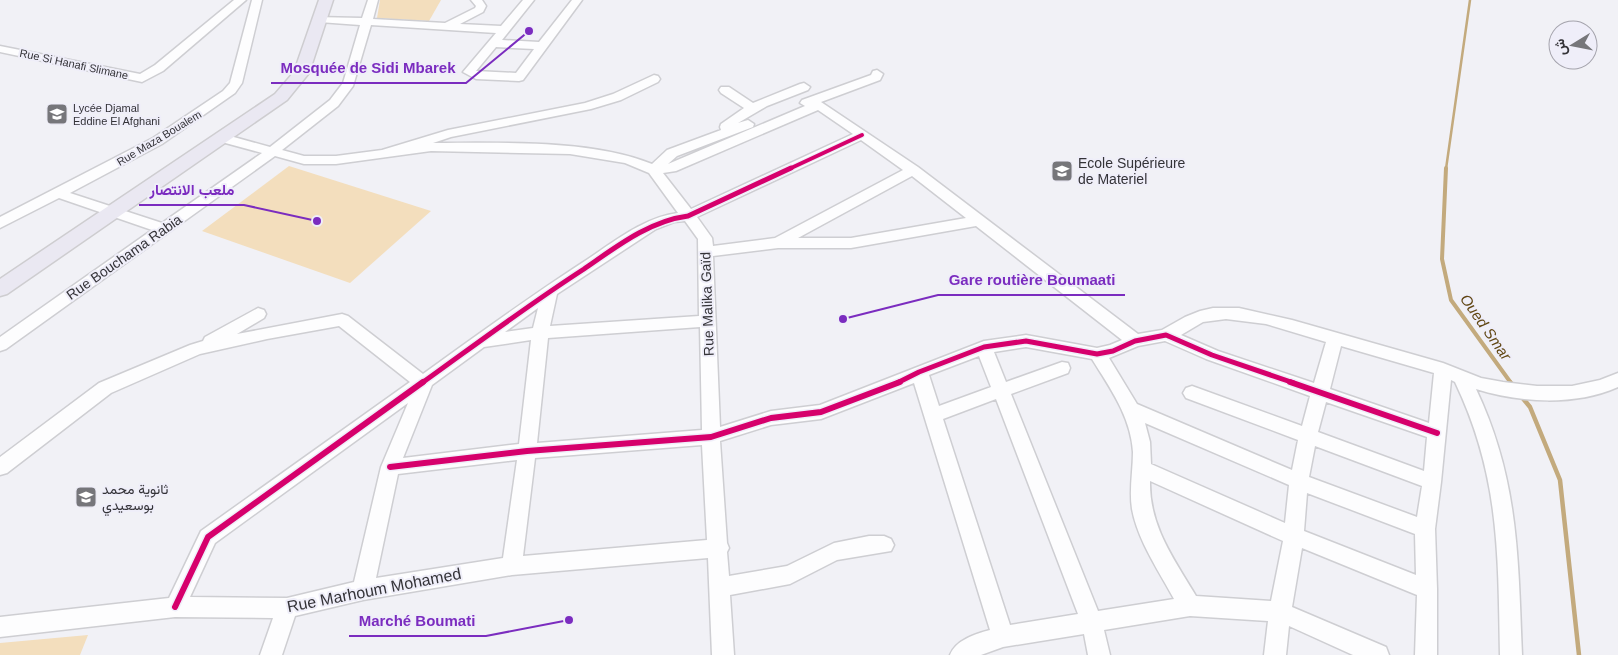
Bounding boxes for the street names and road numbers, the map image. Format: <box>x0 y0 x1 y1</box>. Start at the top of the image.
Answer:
street label: Rue Si Hanafi Slimane <box>19 47 129 81</box>
street label: Rue Maza Boualem <box>115 108 203 168</box>
street label: Rue Bouchama Rabia <box>63 211 185 303</box>
street label: Rue Malika Gaïd <box>697 252 717 356</box>
street label: Rue Marhoum Mohamed <box>286 565 462 615</box>

